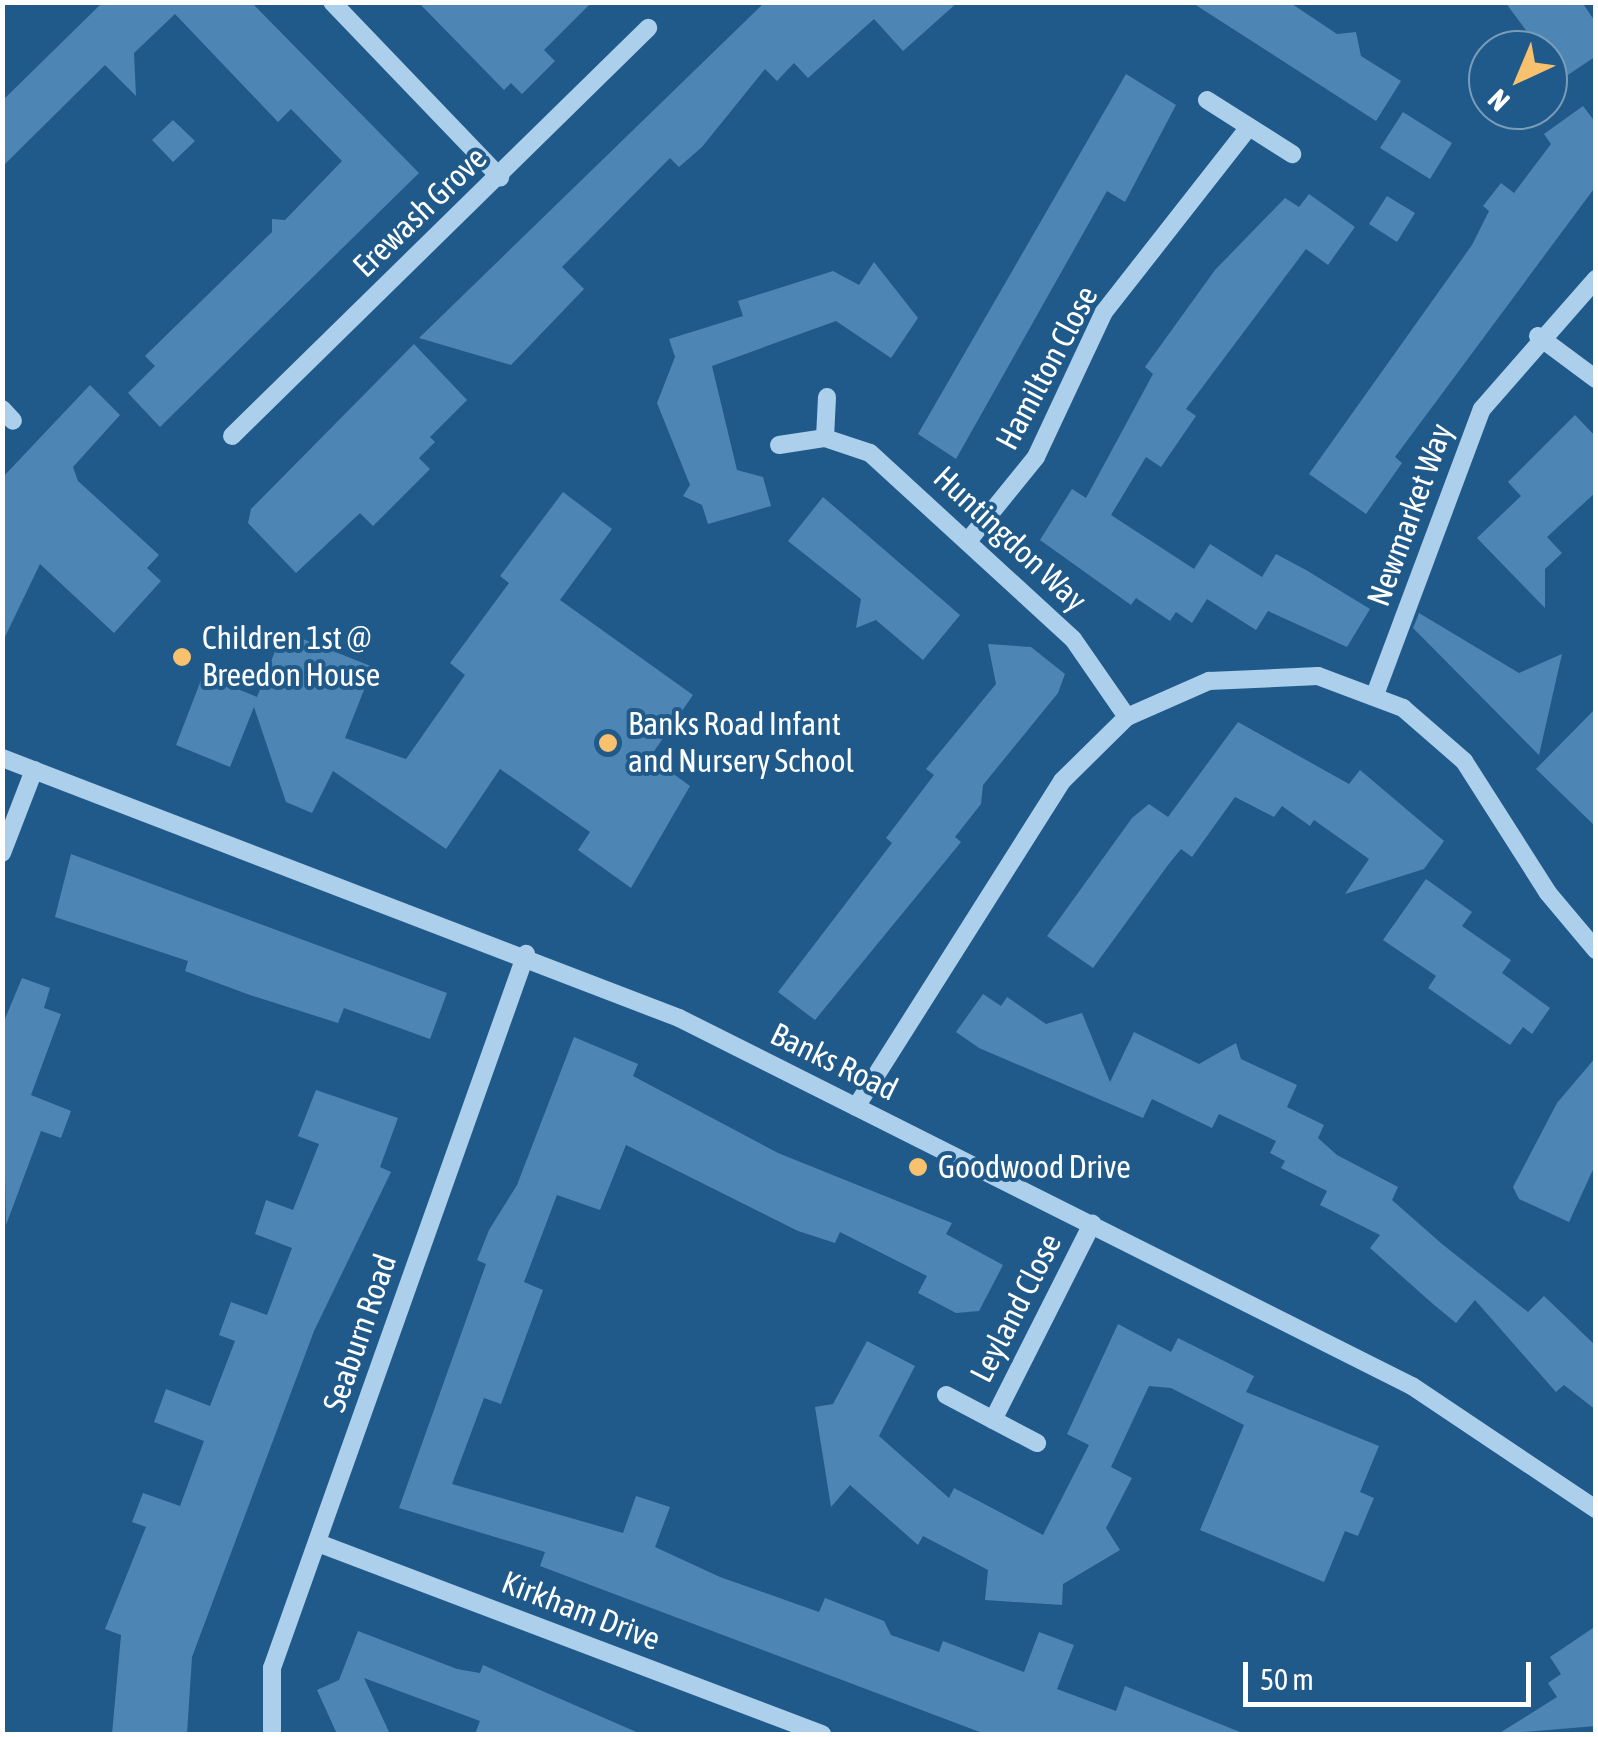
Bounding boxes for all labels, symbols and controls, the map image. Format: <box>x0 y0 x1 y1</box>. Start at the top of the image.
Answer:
north arrow <box>1468 30 1568 130</box>
text: N <box>1481 83 1516 117</box>
street label: Erewash Grove <box>345 139 495 285</box>
street label: Hamilton Close <box>988 280 1106 456</box>
street label: Newmarket Way <box>1359 418 1461 612</box>
street label: Huntingdon Way <box>926 458 1094 620</box>
place label: Children 1st @ Breedon House <box>202 620 380 695</box>
marker: Children 1st @ Breedon House <box>171 646 193 668</box>
place label: Banks Road Infant and Nursery School <box>628 706 854 781</box>
marker: Banks Road Infant and Nursery School <box>597 732 619 754</box>
street label: Banks Road <box>764 1015 904 1109</box>
place label: Goodwood Drive <box>938 1148 1131 1186</box>
marker: Goodwood Drive <box>907 1156 929 1178</box>
street label: Leyland Close <box>962 1227 1070 1389</box>
street label: Seaburn Road <box>315 1249 405 1417</box>
street label: Kirkham Drive <box>496 1563 666 1659</box>
scale bar <box>1248 1642 1536 1704</box>
text: 50 m <box>1260 1662 1314 1696</box>

